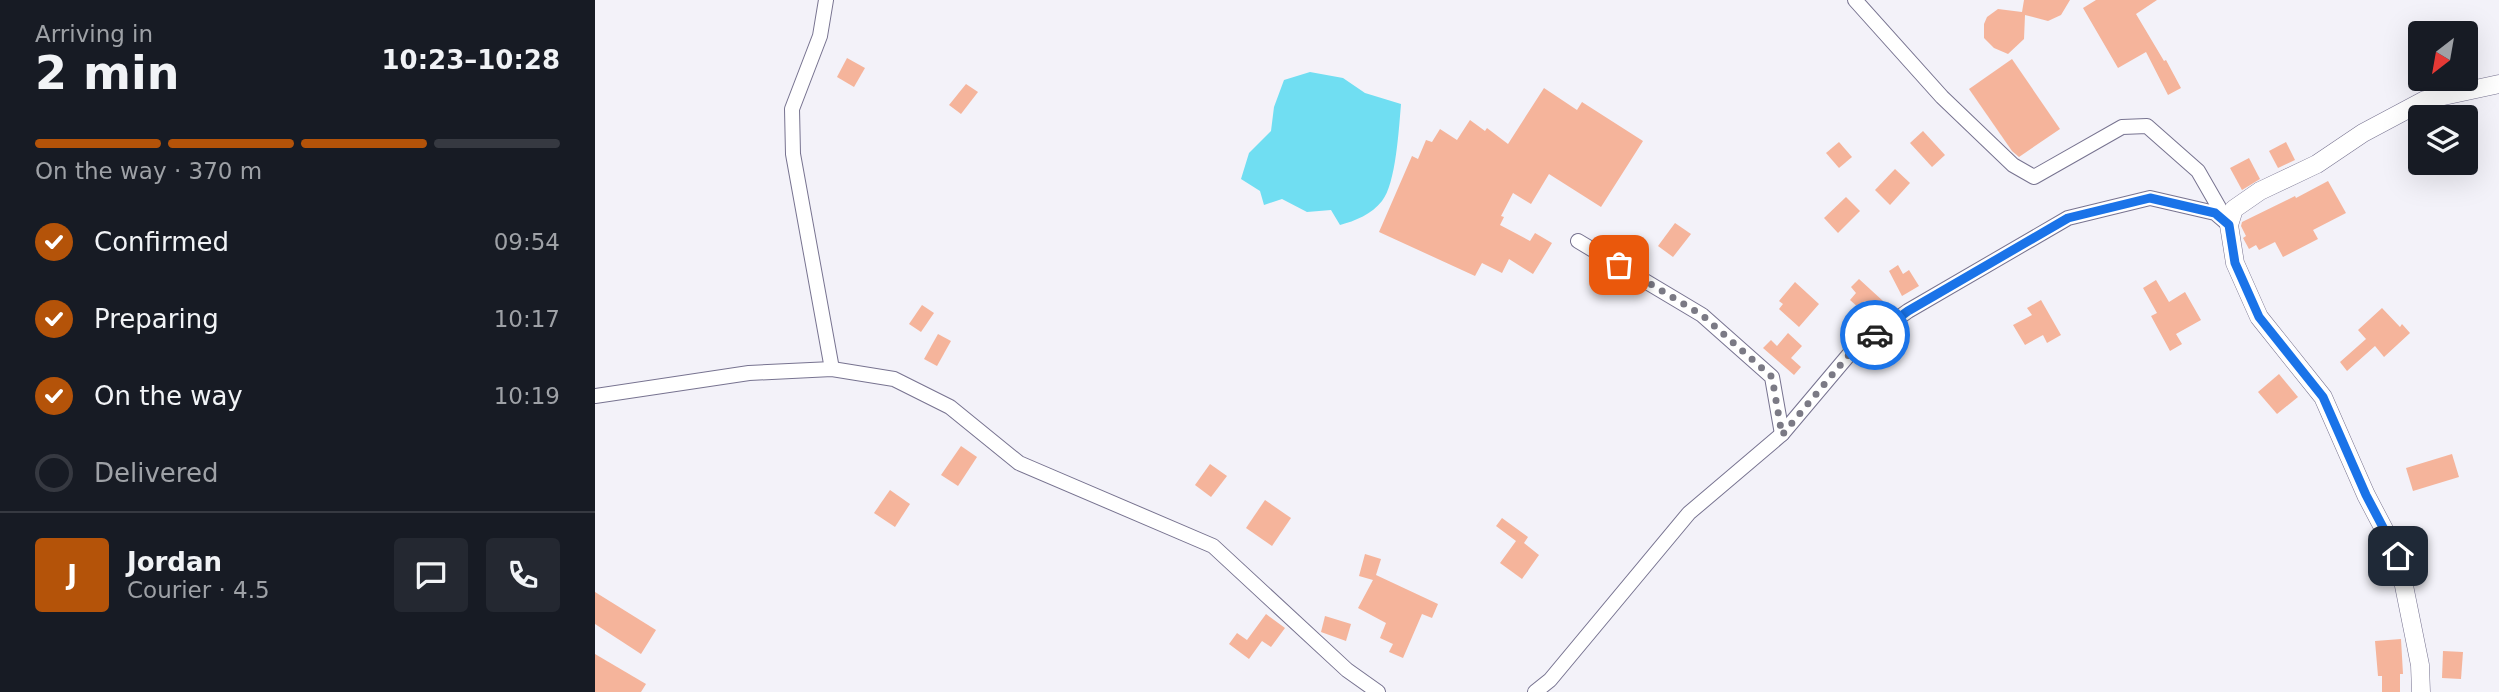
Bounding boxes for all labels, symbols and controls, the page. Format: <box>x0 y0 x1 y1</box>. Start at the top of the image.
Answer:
text: Arriving in <box>35 21 153 47</box>
north arrow <box>2408 21 2478 91</box>
map controls <box>2408 21 2478 175</box>
text: 10:23–10:28 <box>381 45 560 75</box>
text: 2 min <box>35 46 179 100</box>
button: layers <box>2408 105 2478 175</box>
text: On the way · 370 m <box>35 158 262 184</box>
icon: check <box>35 223 73 261</box>
text: Confirmed <box>94 227 229 257</box>
text: 09:54 <box>494 229 560 255</box>
pin <box>1589 235 1649 295</box>
icon: bag <box>1600 246 1638 284</box>
icon: check <box>35 300 73 338</box>
courier <box>1840 300 1910 370</box>
text: Preparing <box>94 304 219 334</box>
text: 10:17 <box>494 306 560 332</box>
icon: car <box>1856 316 1894 354</box>
icon: check <box>35 377 73 415</box>
text: On the way <box>94 381 243 411</box>
text: 10:19 <box>494 383 560 409</box>
text: Delivered <box>94 458 218 488</box>
pin <box>2368 526 2428 586</box>
icon: home <box>2379 537 2417 575</box>
button: chat <box>394 538 468 612</box>
button: phone <box>486 538 560 612</box>
text: Jordan <box>127 547 222 577</box>
text: J <box>67 560 77 590</box>
text: Courier · 4.5 <box>127 577 270 603</box>

